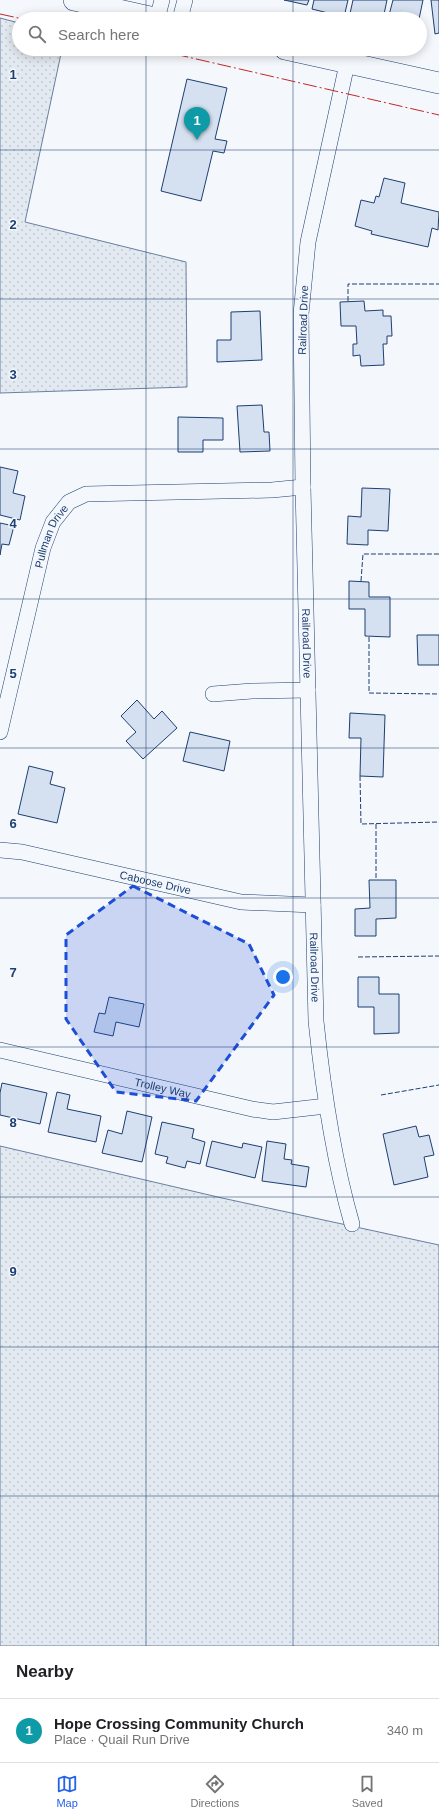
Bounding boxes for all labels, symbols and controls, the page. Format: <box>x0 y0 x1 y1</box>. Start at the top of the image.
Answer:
search box <box>12 12 427 56</box>
icon: search <box>26 23 48 45</box>
text: Search here <box>58 26 140 43</box>
text: 1 <box>9 67 17 82</box>
pin: 1 <box>184 107 210 140</box>
text: 2 <box>9 217 17 232</box>
street label: Railroad Drive <box>296 285 310 355</box>
text: 3 <box>9 367 17 382</box>
street label: Pullman Drive <box>33 502 70 569</box>
text: 4 <box>9 516 17 531</box>
street label: Railroad Drive <box>300 608 314 678</box>
text: 5 <box>9 666 17 681</box>
text: 6 <box>9 816 17 831</box>
street label: Caboose Drive <box>119 869 192 896</box>
street label: Railroad Drive <box>308 932 322 1002</box>
text: 7 <box>9 965 17 980</box>
your location <box>273 967 293 987</box>
street label: Trolley Way <box>133 1076 192 1101</box>
text: 8 <box>9 1115 17 1130</box>
text: 9 <box>9 1264 17 1279</box>
text: Nearby <box>16 1662 74 1681</box>
text: Hope Crossing Community Church <box>54 1715 304 1732</box>
text: 1 <box>25 1723 33 1738</box>
text: 340 m <box>387 1723 423 1738</box>
text: Place · Quail Run Drive <box>54 1732 190 1747</box>
tab: Map <box>56 1773 78 1809</box>
tab: Directions <box>190 1773 239 1809</box>
tab: Saved <box>352 1773 383 1809</box>

